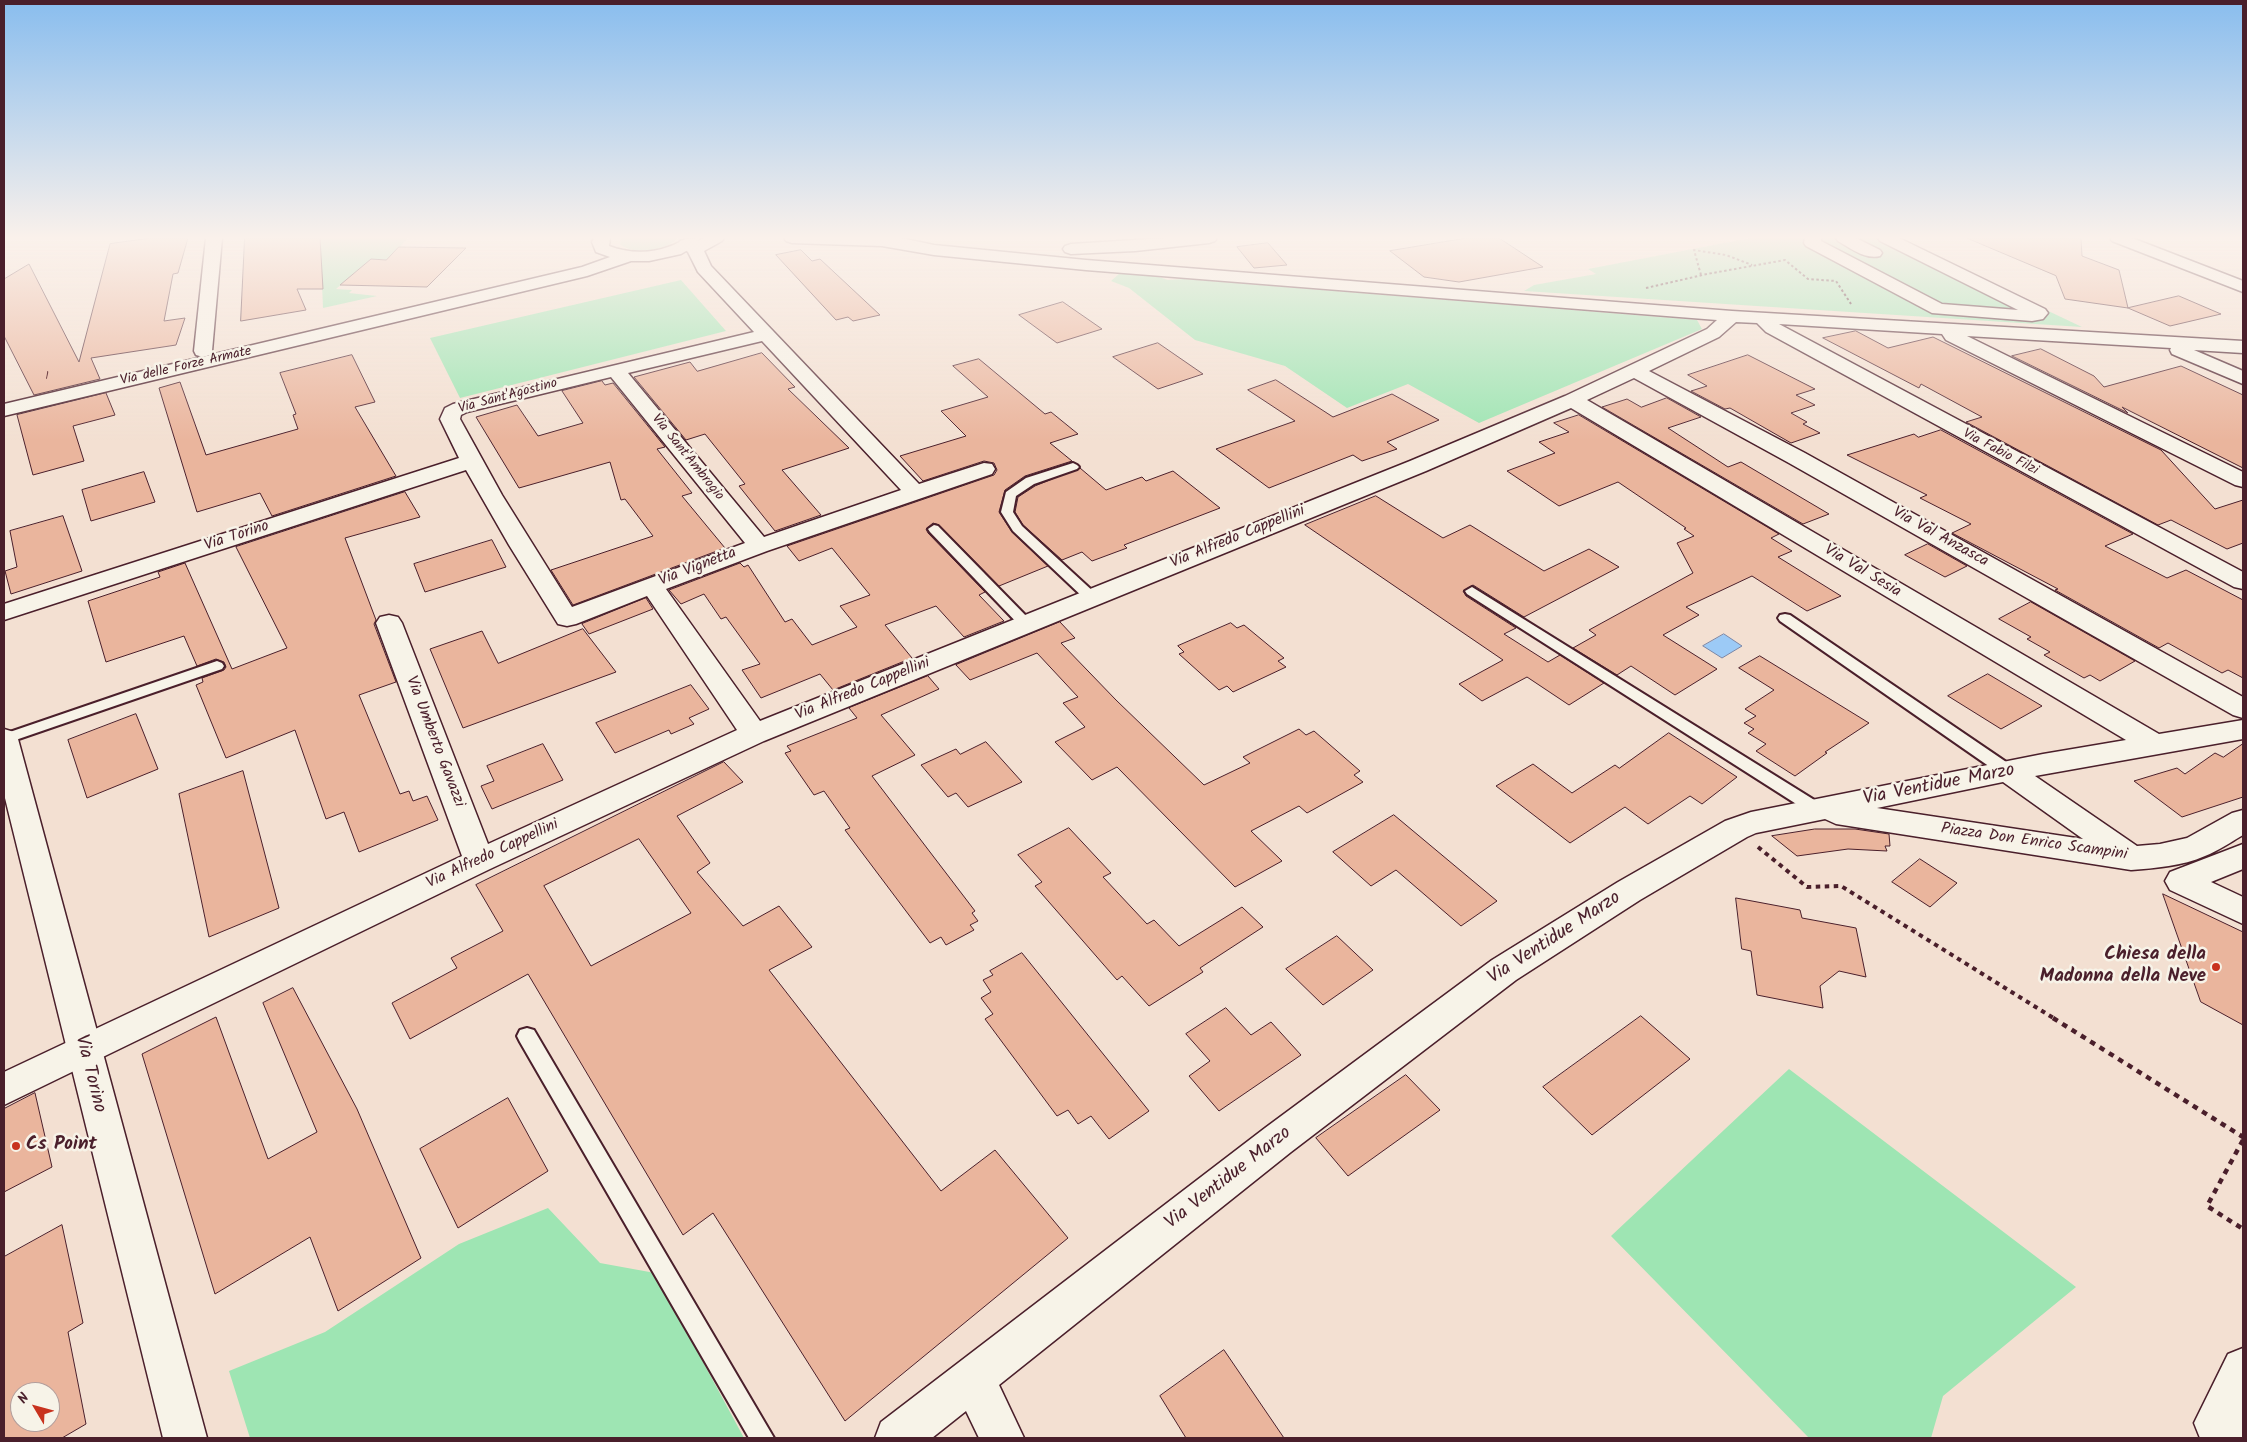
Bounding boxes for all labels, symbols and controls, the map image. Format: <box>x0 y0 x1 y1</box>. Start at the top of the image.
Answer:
street label: Via delle Forze Armate <box>119 344 253 390</box>
house number: 1 <box>45 370 49 384</box>
street label: Via Sant'Agostino <box>457 376 559 418</box>
street label: Via Sant'Ambrogio <box>647 411 727 505</box>
street label: Via Fabio Filzi <box>1959 426 2041 480</box>
street label: Via Alfredo Cappellini <box>1168 502 1308 574</box>
street label: Via Val Anzasca <box>1889 504 1991 572</box>
street label: Via Torino <box>202 518 272 556</box>
street label: Via Val Sesia <box>1820 542 1904 602</box>
street label: Via Vignetta <box>656 544 740 592</box>
street label: Via Alfredo Cappellini <box>793 654 933 726</box>
street label: Via Umberto Gavazzi <box>400 674 468 810</box>
street label: Via Ventidue Marzo <box>1861 760 2017 812</box>
street label: Via Alfredo Cappellini <box>424 816 562 894</box>
street label: Piazza Don Enrico Scampini <box>1940 820 2128 866</box>
street label: Via Ventidue Marzo <box>1484 888 1626 990</box>
place label: Chiesa della Madonna della Neve <box>2040 945 2206 989</box>
marker: Chiesa della Madonna della Neve <box>2210 961 2222 973</box>
street label: Via Torino <box>68 1033 110 1115</box>
street label: Via Ventidue Marzo <box>1161 1123 1297 1235</box>
place label: Cs Point <box>26 1135 97 1157</box>
marker: Cs Point <box>10 1140 22 1152</box>
north arrow <box>10 1382 60 1432</box>
text: N <box>12 1388 35 1409</box>

